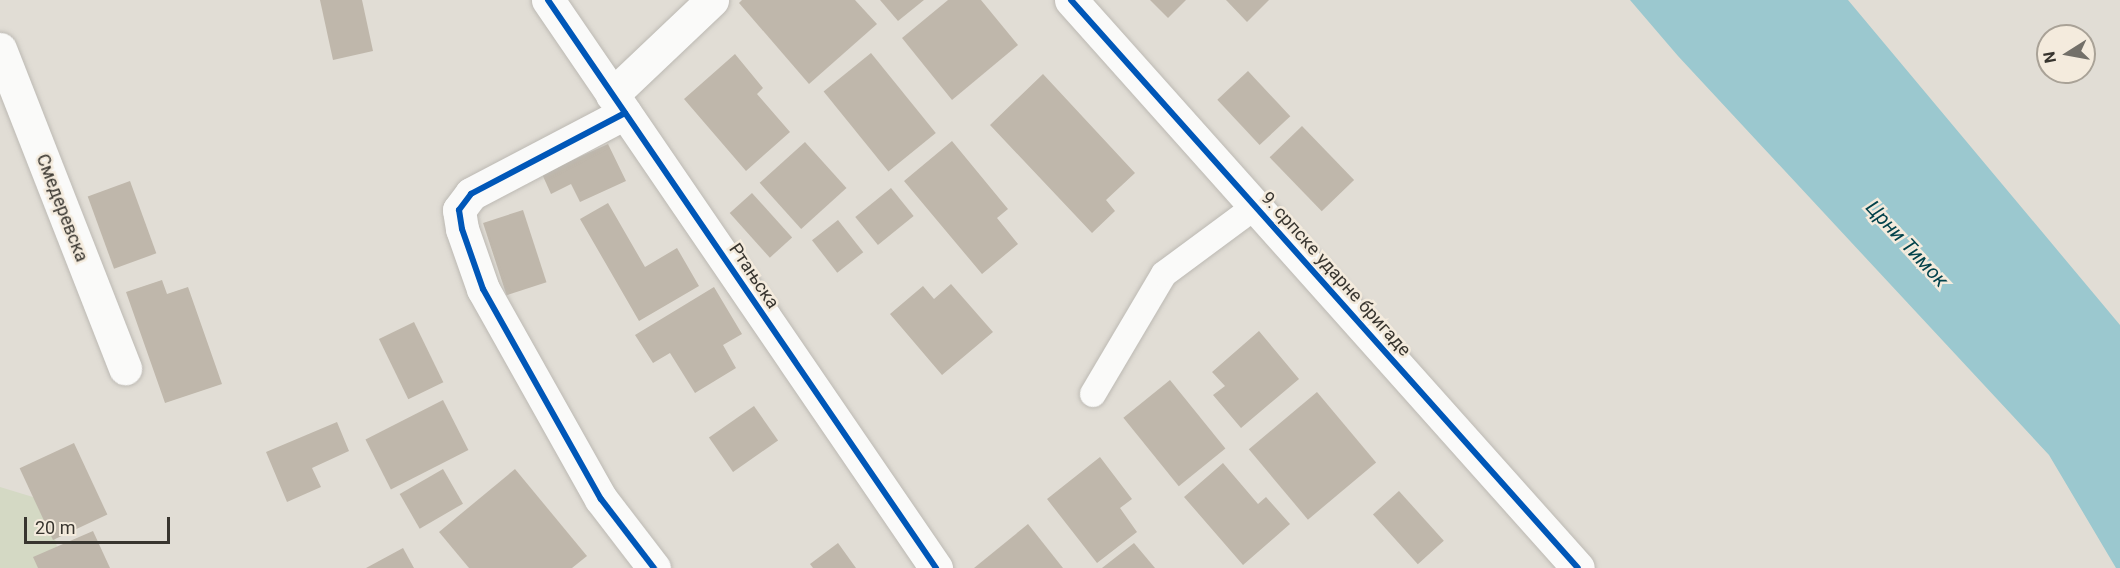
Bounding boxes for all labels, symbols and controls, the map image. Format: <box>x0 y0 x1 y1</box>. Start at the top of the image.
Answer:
north arrow <box>2036 24 2096 84</box>
text: N <box>2039 50 2060 65</box>
street label: Смедеревска <box>32 151 92 265</box>
street label: 9. српске ударне бригаде <box>1257 187 1415 361</box>
water label: Црни Тимок <box>1861 196 1953 292</box>
street label: Ртањска <box>724 239 784 313</box>
scale bar <box>27 505 172 543</box>
text: 20 m <box>35 517 75 538</box>

